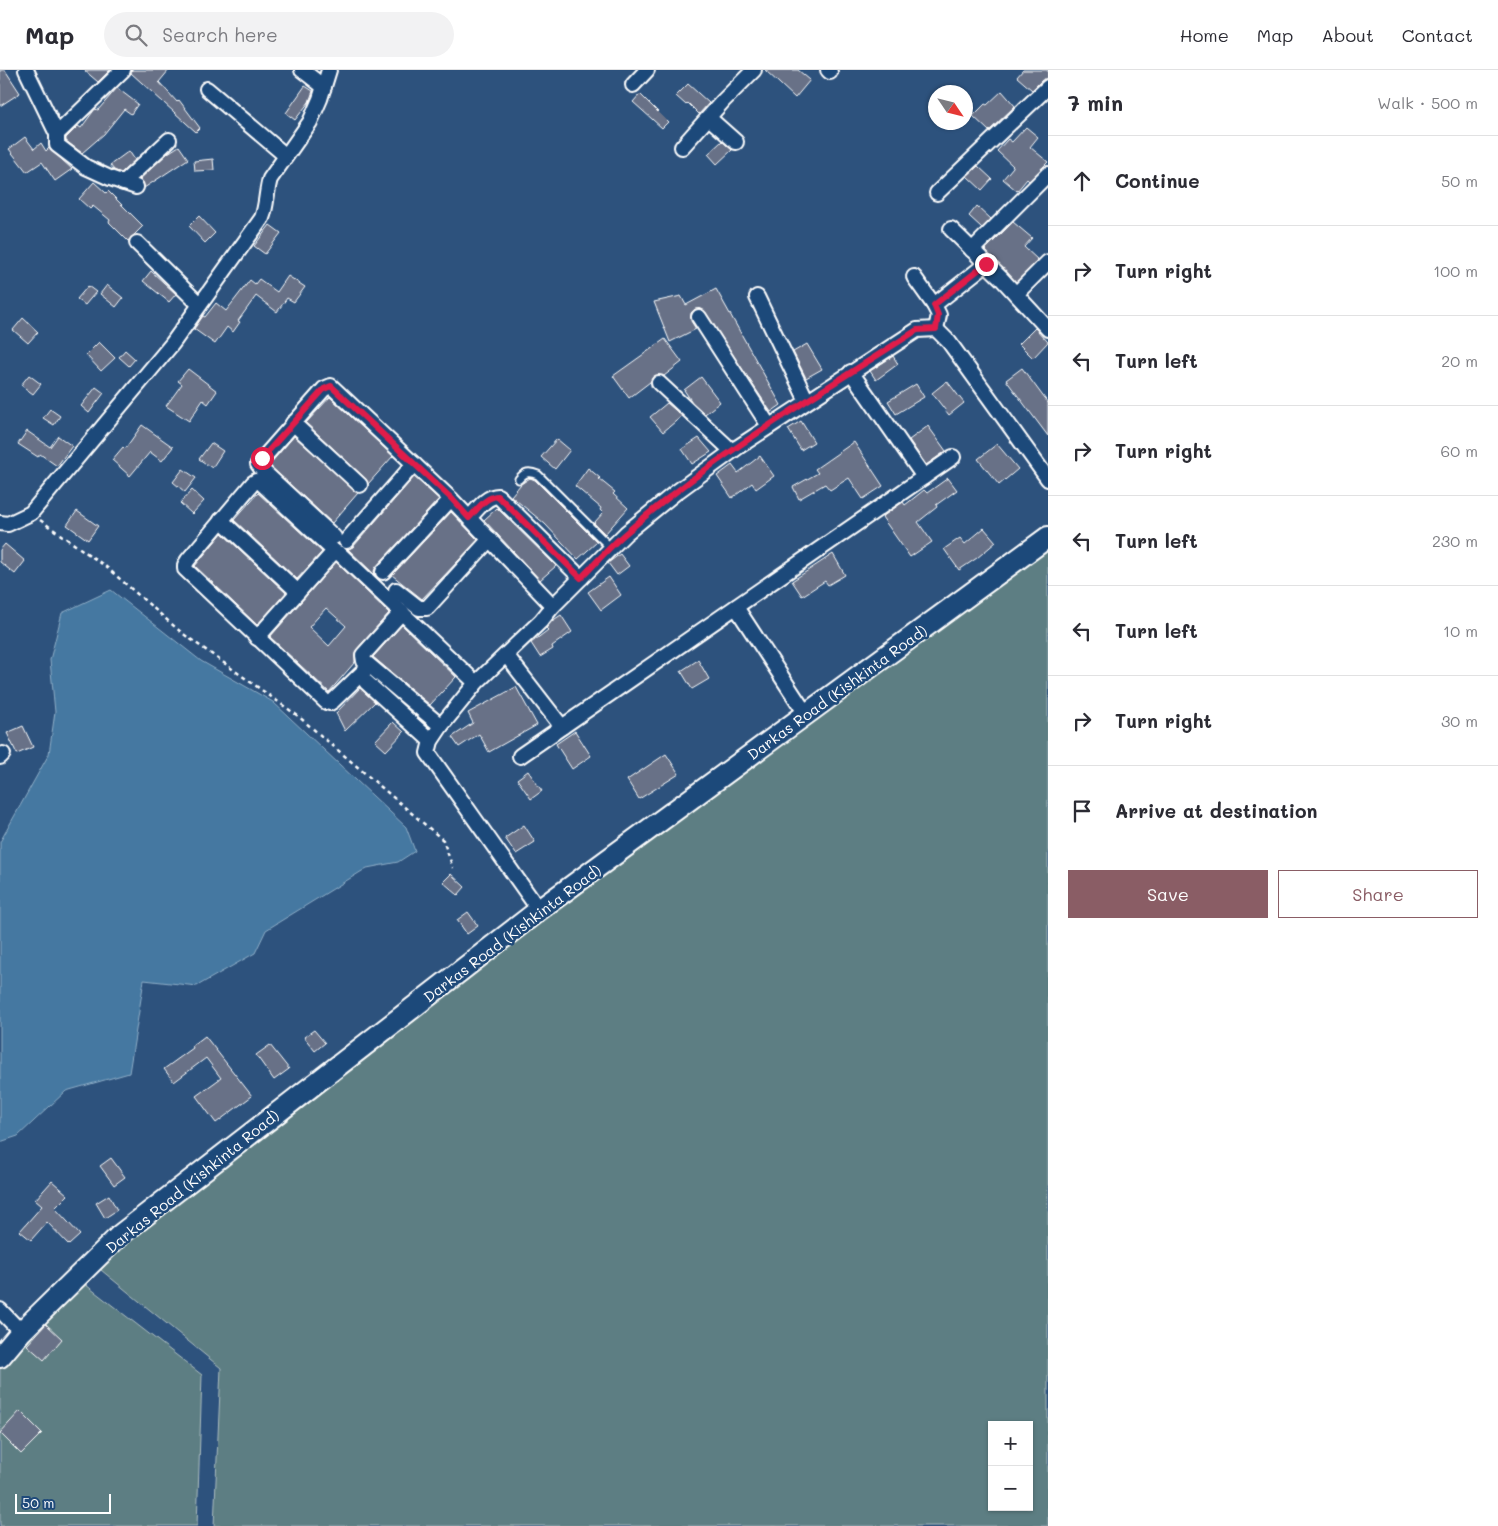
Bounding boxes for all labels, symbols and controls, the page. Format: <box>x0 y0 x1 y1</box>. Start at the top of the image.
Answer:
search box <box>104 12 454 57</box>
text: Map <box>25 19 74 50</box>
icon: search <box>122 21 150 49</box>
text: Search here <box>162 22 278 47</box>
text: Home <box>1180 23 1229 47</box>
text: Map <box>1257 23 1293 47</box>
text: About <box>1321 23 1374 47</box>
text: Contact <box>1402 23 1473 47</box>
north arrow <box>928 85 973 130</box>
text: 7 min <box>1068 89 1123 116</box>
text: Walk · 500 m <box>1377 92 1478 113</box>
icon: ahead <box>1068 167 1096 195</box>
text: Continue <box>1115 168 1200 193</box>
text: 50 m <box>1441 170 1478 191</box>
route end <box>975 253 998 276</box>
icon: right <box>1068 257 1096 285</box>
text: Turn right <box>1115 258 1212 283</box>
text: 100 m <box>1433 260 1478 281</box>
icon: left <box>1068 347 1096 375</box>
text: Turn left <box>1115 348 1198 373</box>
text: 20 m <box>1441 350 1478 371</box>
icon: right <box>1068 437 1096 465</box>
text: Turn right <box>1115 438 1212 463</box>
text: 60 m <box>1441 440 1478 461</box>
route start <box>251 447 274 470</box>
icon: left <box>1068 527 1096 555</box>
text: Turn left <box>1115 528 1198 553</box>
text: 230 m <box>1432 530 1478 551</box>
icon: left <box>1068 617 1096 645</box>
text: Turn left <box>1115 618 1198 643</box>
street label: Darkas Road (Kishkinta Road) <box>743 620 931 764</box>
text: 10 m <box>1443 620 1478 641</box>
icon: right <box>1068 707 1096 735</box>
text: Turn right <box>1115 708 1212 733</box>
text: 30 m <box>1441 710 1478 731</box>
icon: arrive <box>1068 797 1096 825</box>
text: Arrive at destination <box>1115 798 1318 823</box>
street label: Darkas Road (Kishkinta Road) <box>419 860 605 1006</box>
button: Save <box>1068 870 1268 918</box>
button: Share <box>1278 870 1478 918</box>
street label: Darkas Road (Kishkinta Road) <box>101 1105 283 1257</box>
map controls <box>988 1421 1033 1511</box>
button: + <box>988 1421 1033 1466</box>
button: − <box>988 1466 1033 1511</box>
scale bar <box>15 1491 111 1514</box>
text: 50 m <box>22 1493 54 1512</box>

